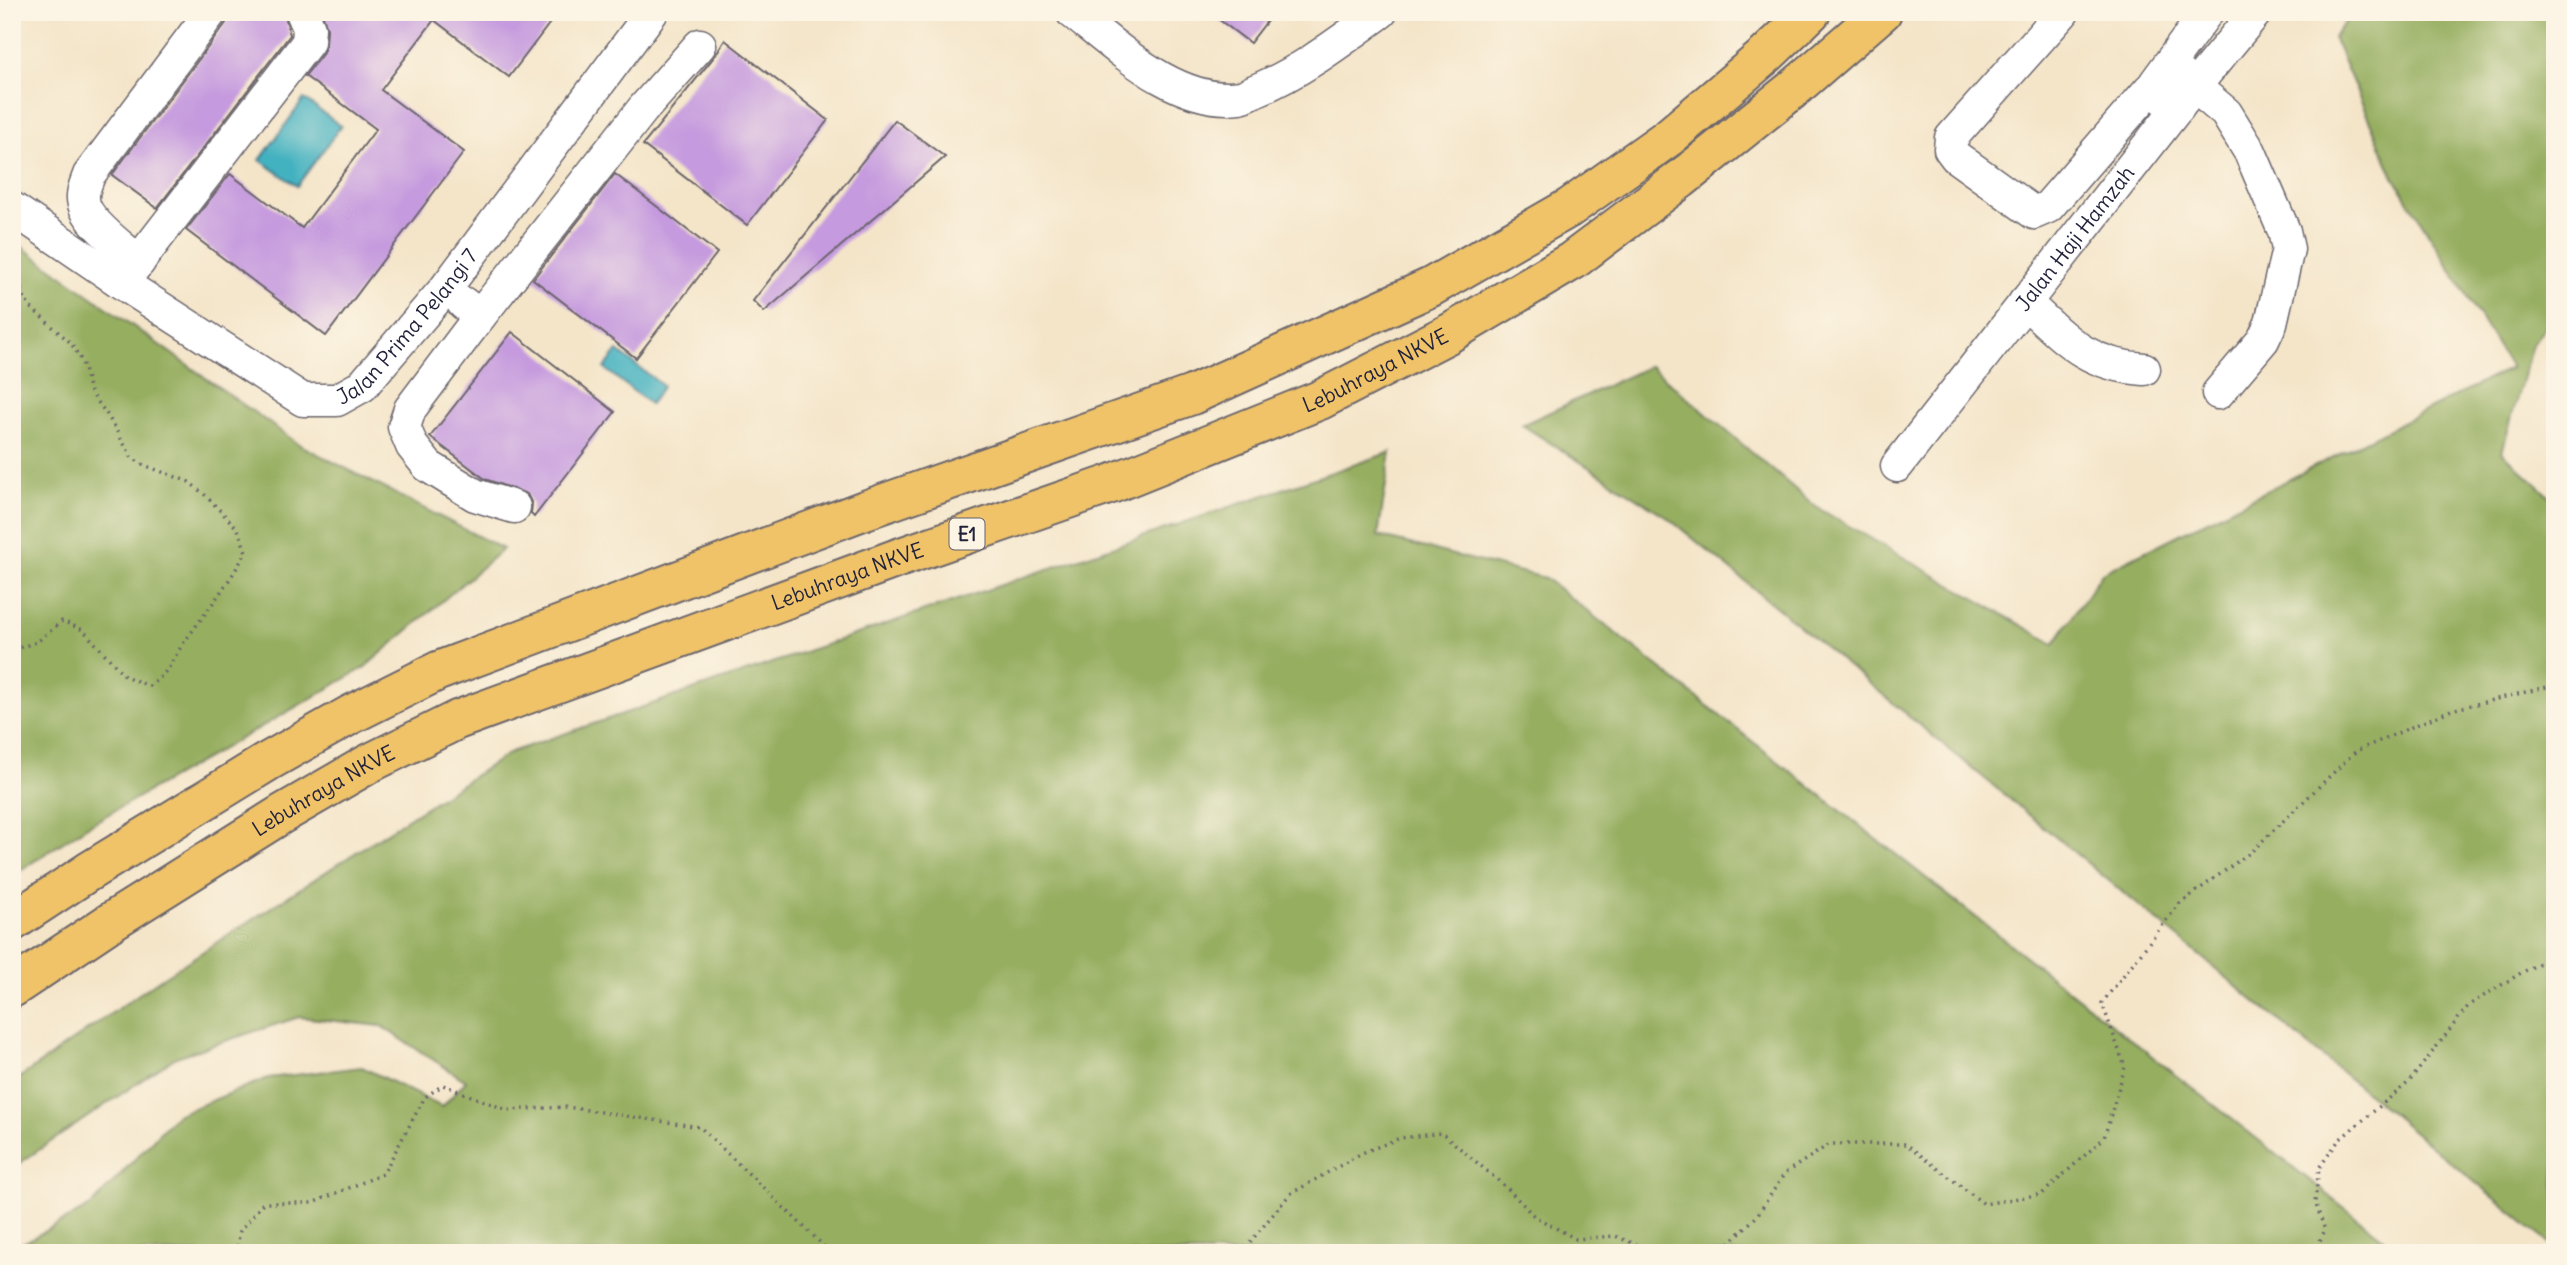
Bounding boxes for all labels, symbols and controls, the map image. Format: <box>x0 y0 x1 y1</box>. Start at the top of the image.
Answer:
street label: Jalan Haji Hamzah <box>2009 160 2140 316</box>
street label: Jalan Prima Pelangi 7 <box>331 243 483 411</box>
street label: Lebuhraya NKVE <box>1298 322 1453 419</box>
road number: E1 <box>950 519 984 550</box>
street label: Lebuhraya NKVE <box>767 536 927 616</box>
street label: Lebuhraya NKVE <box>247 739 399 842</box>

